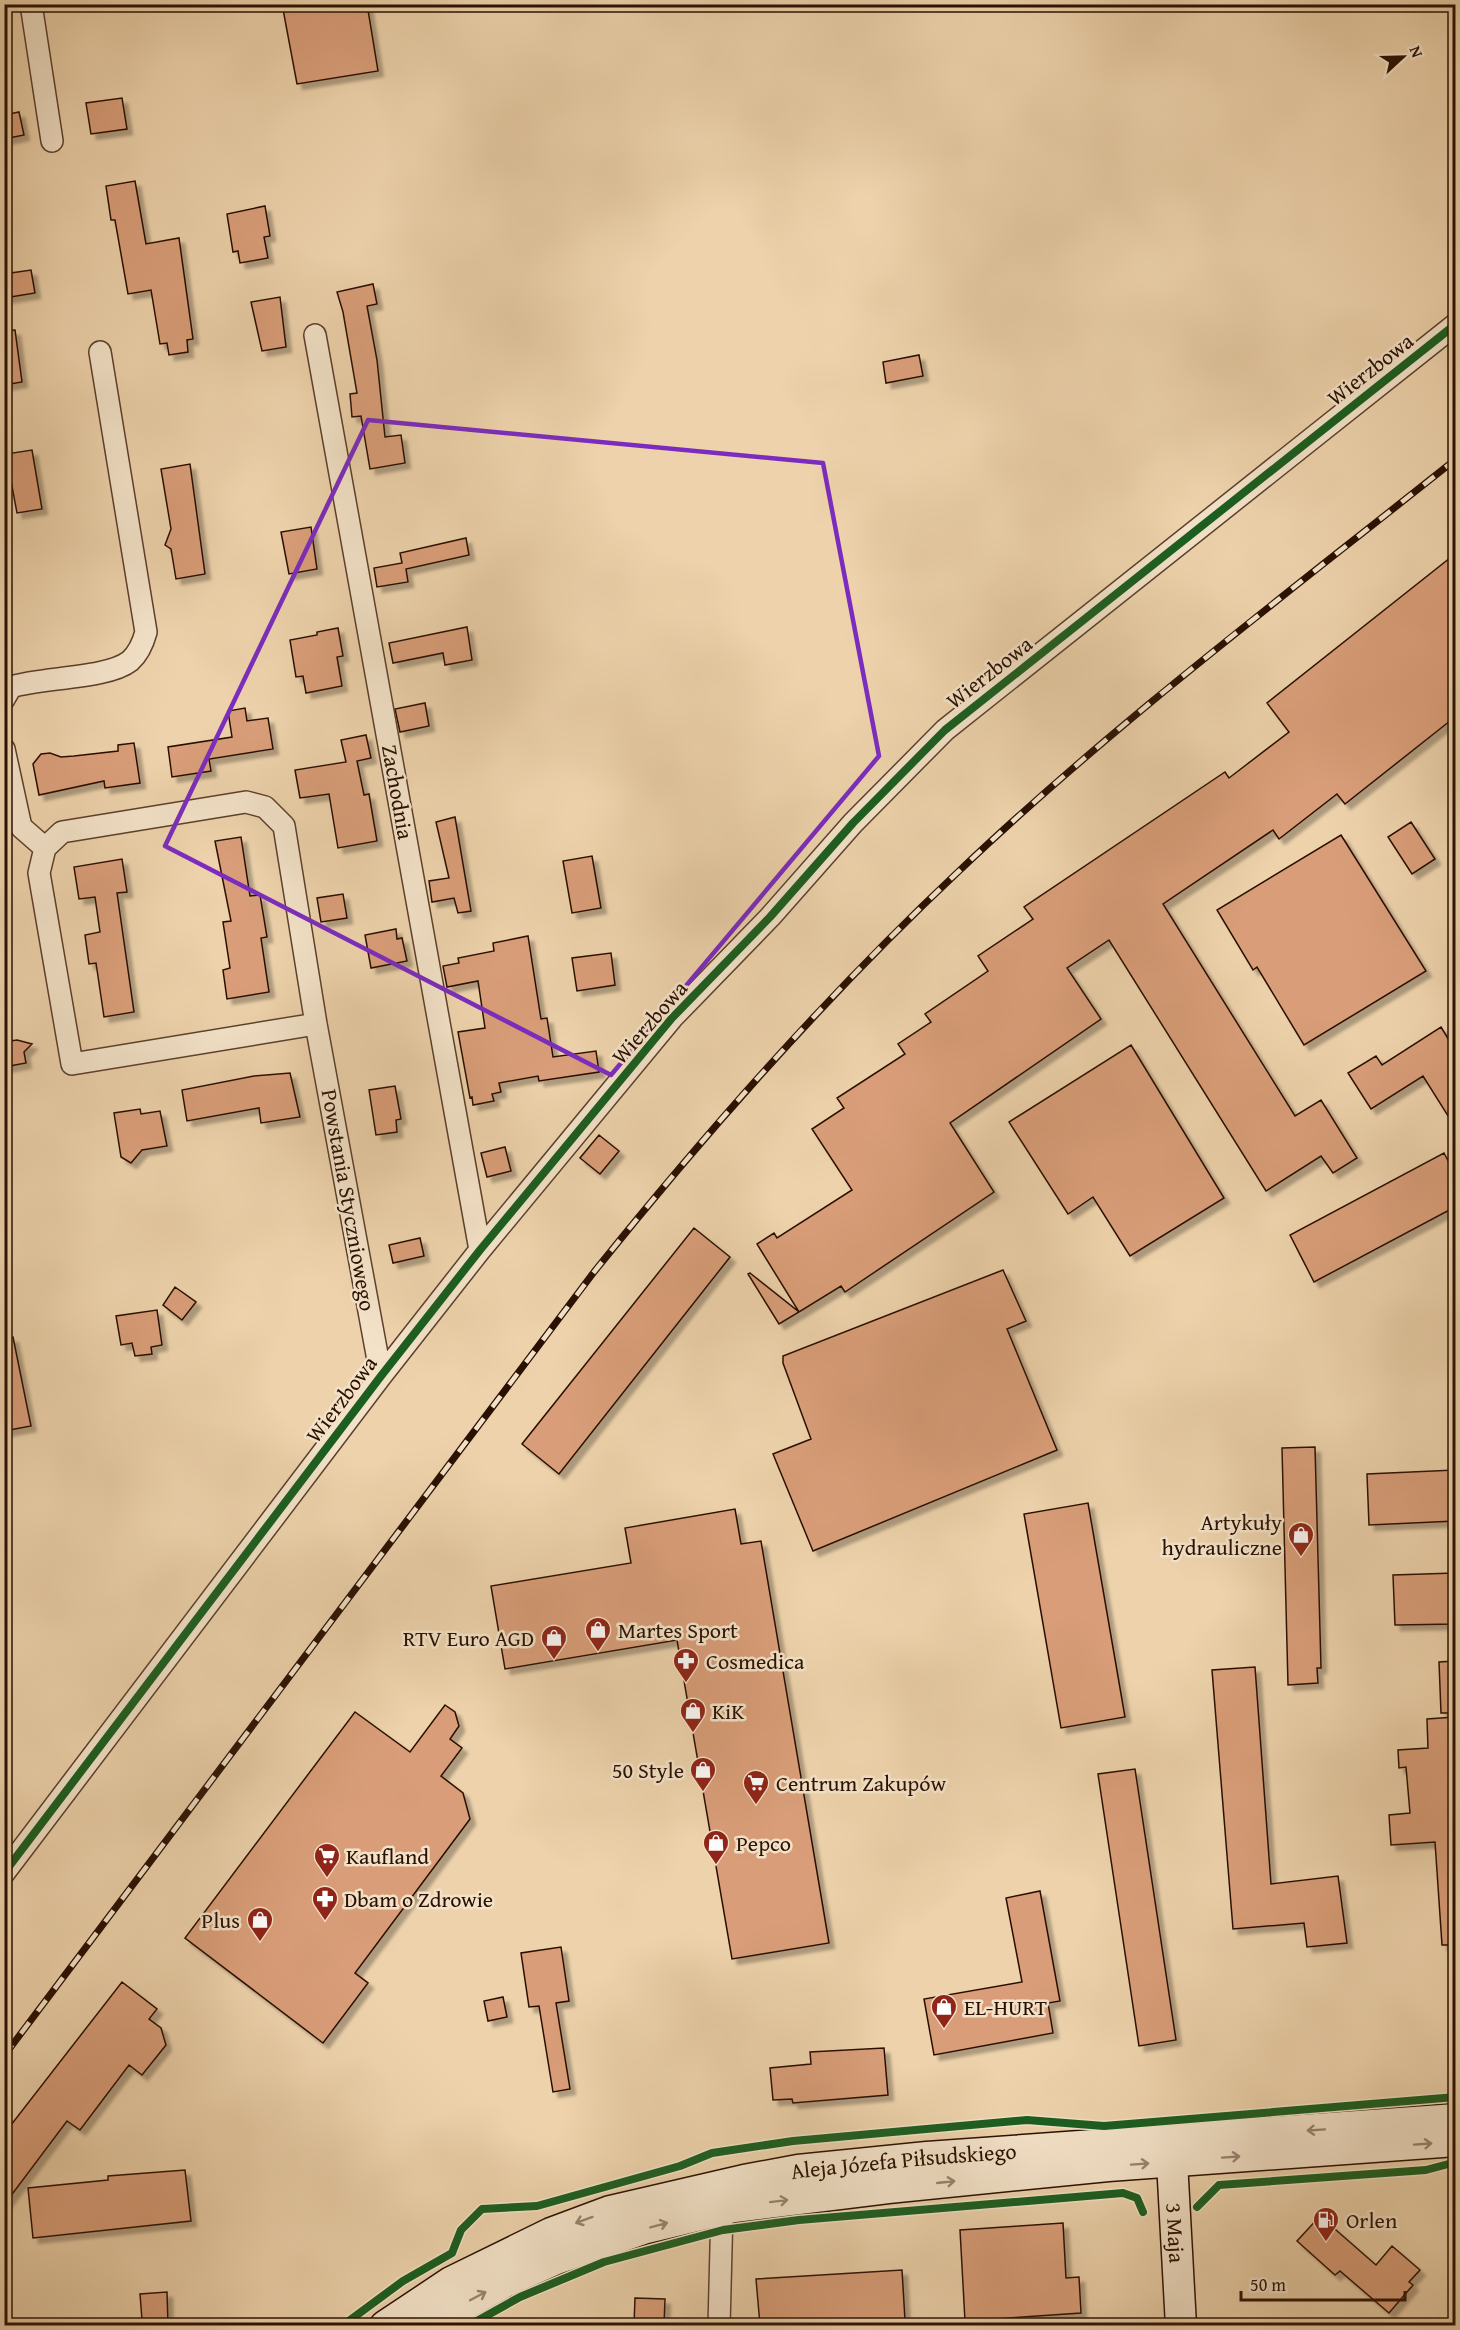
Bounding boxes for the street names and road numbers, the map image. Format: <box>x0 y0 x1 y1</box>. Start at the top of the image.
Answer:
street label: Wierzbowa <box>1320 325 1420 413</box>
street label: Wierzbowa <box>939 628 1039 716</box>
street label: Zachodnia <box>374 742 422 843</box>
street label: Wierzbowa <box>604 973 695 1071</box>
street label: Powstania Styczniowego <box>314 1086 384 1314</box>
street label: Wierzbowa <box>298 1348 385 1449</box>
street label: Aleja Józefa Piłsudskiego <box>788 2135 1018 2187</box>
street label: 3 Maja <box>1158 2202 1194 2264</box>

